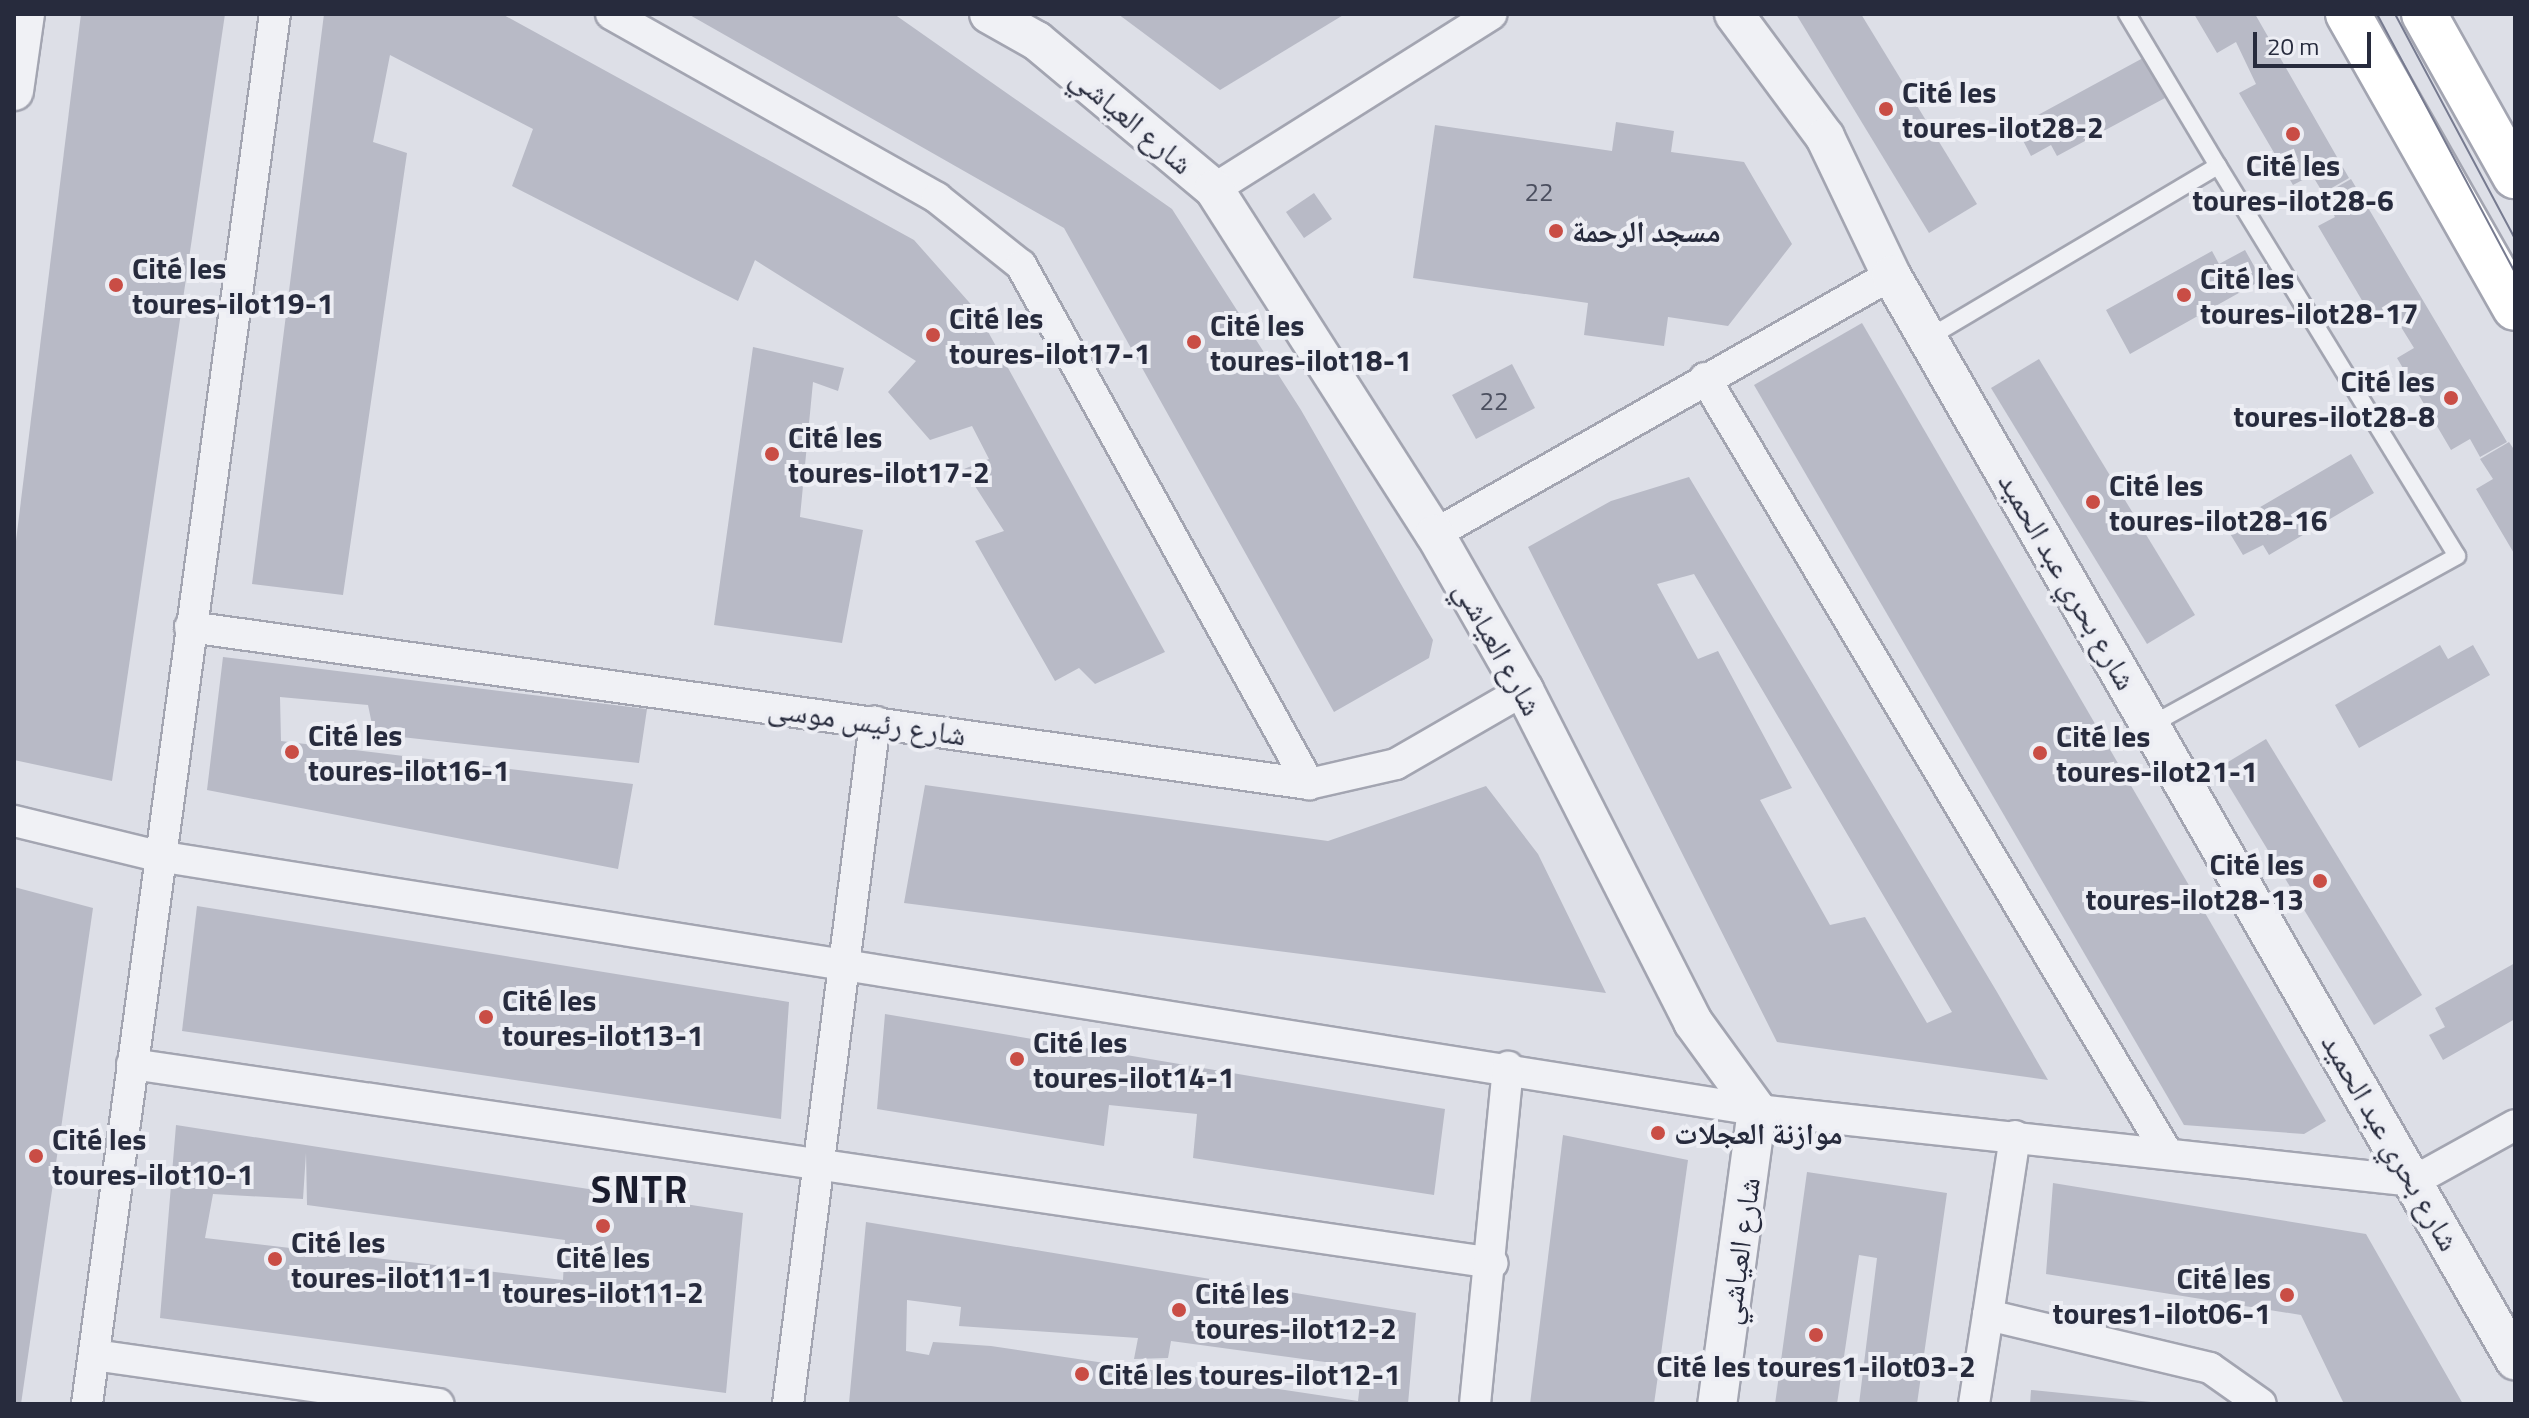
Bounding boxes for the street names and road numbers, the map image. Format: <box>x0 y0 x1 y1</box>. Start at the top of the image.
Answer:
street label: شارع العياشي <box>1064 59 1200 181</box>
street label: شارع بحري عبد الحميد <box>1991 466 2145 696</box>
street label: شارع العياشي <box>1447 574 1551 722</box>
street label: شارع رئيس موسى <box>766 689 968 753</box>
street label: شارع بحري عبد الحميد <box>2314 1027 2468 1257</box>
street label: شارع العياشي <box>1711 1175 1767 1327</box>

